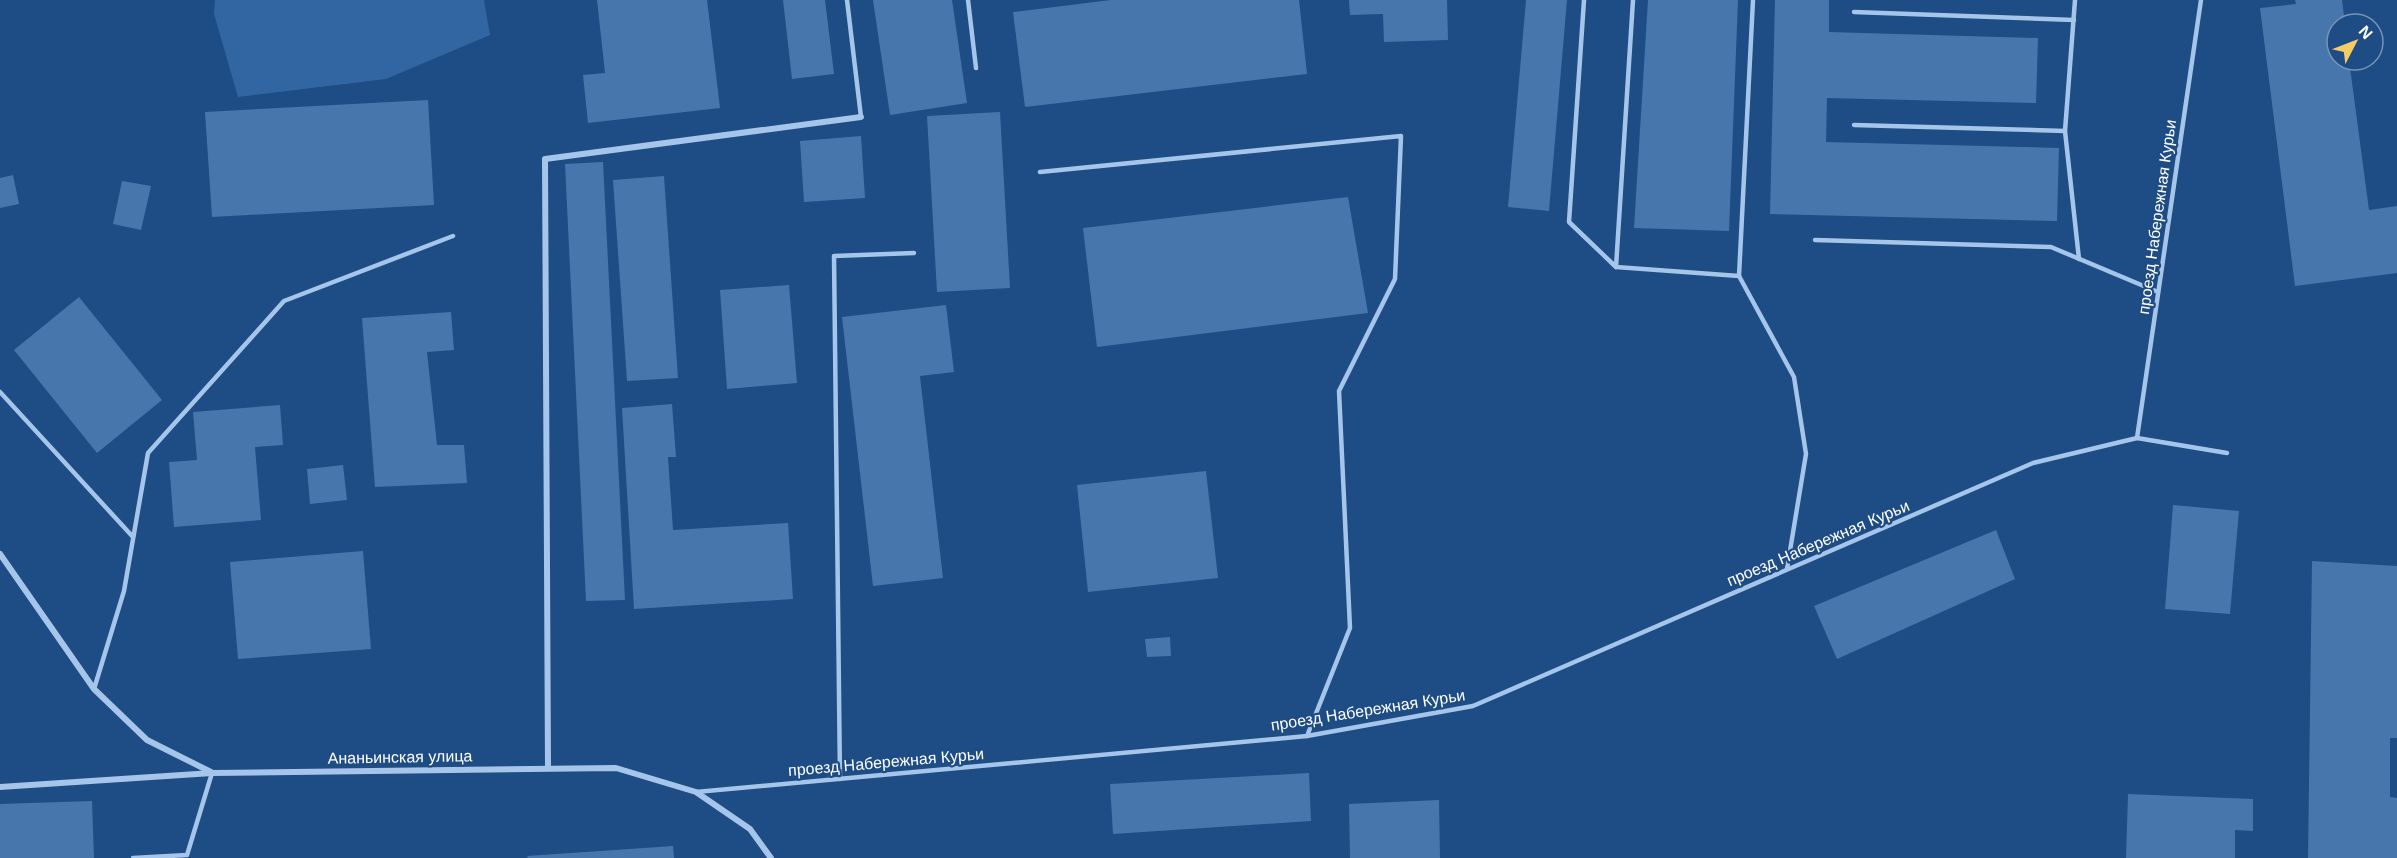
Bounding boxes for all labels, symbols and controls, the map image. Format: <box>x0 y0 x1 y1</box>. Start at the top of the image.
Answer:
north arrow <box>2325 12 2385 72</box>
text: N <box>2356 22 2376 42</box>
street label: проезд Набережная Курьи <box>2135 118 2179 316</box>
street label: проезд Набережная Курьи <box>1724 497 1912 589</box>
street label: проезд Набережная Курьи <box>1270 686 1466 734</box>
street label: проезд Набережная Курьи <box>787 745 985 779</box>
street label: Ананьинская улица <box>328 747 473 767</box>

